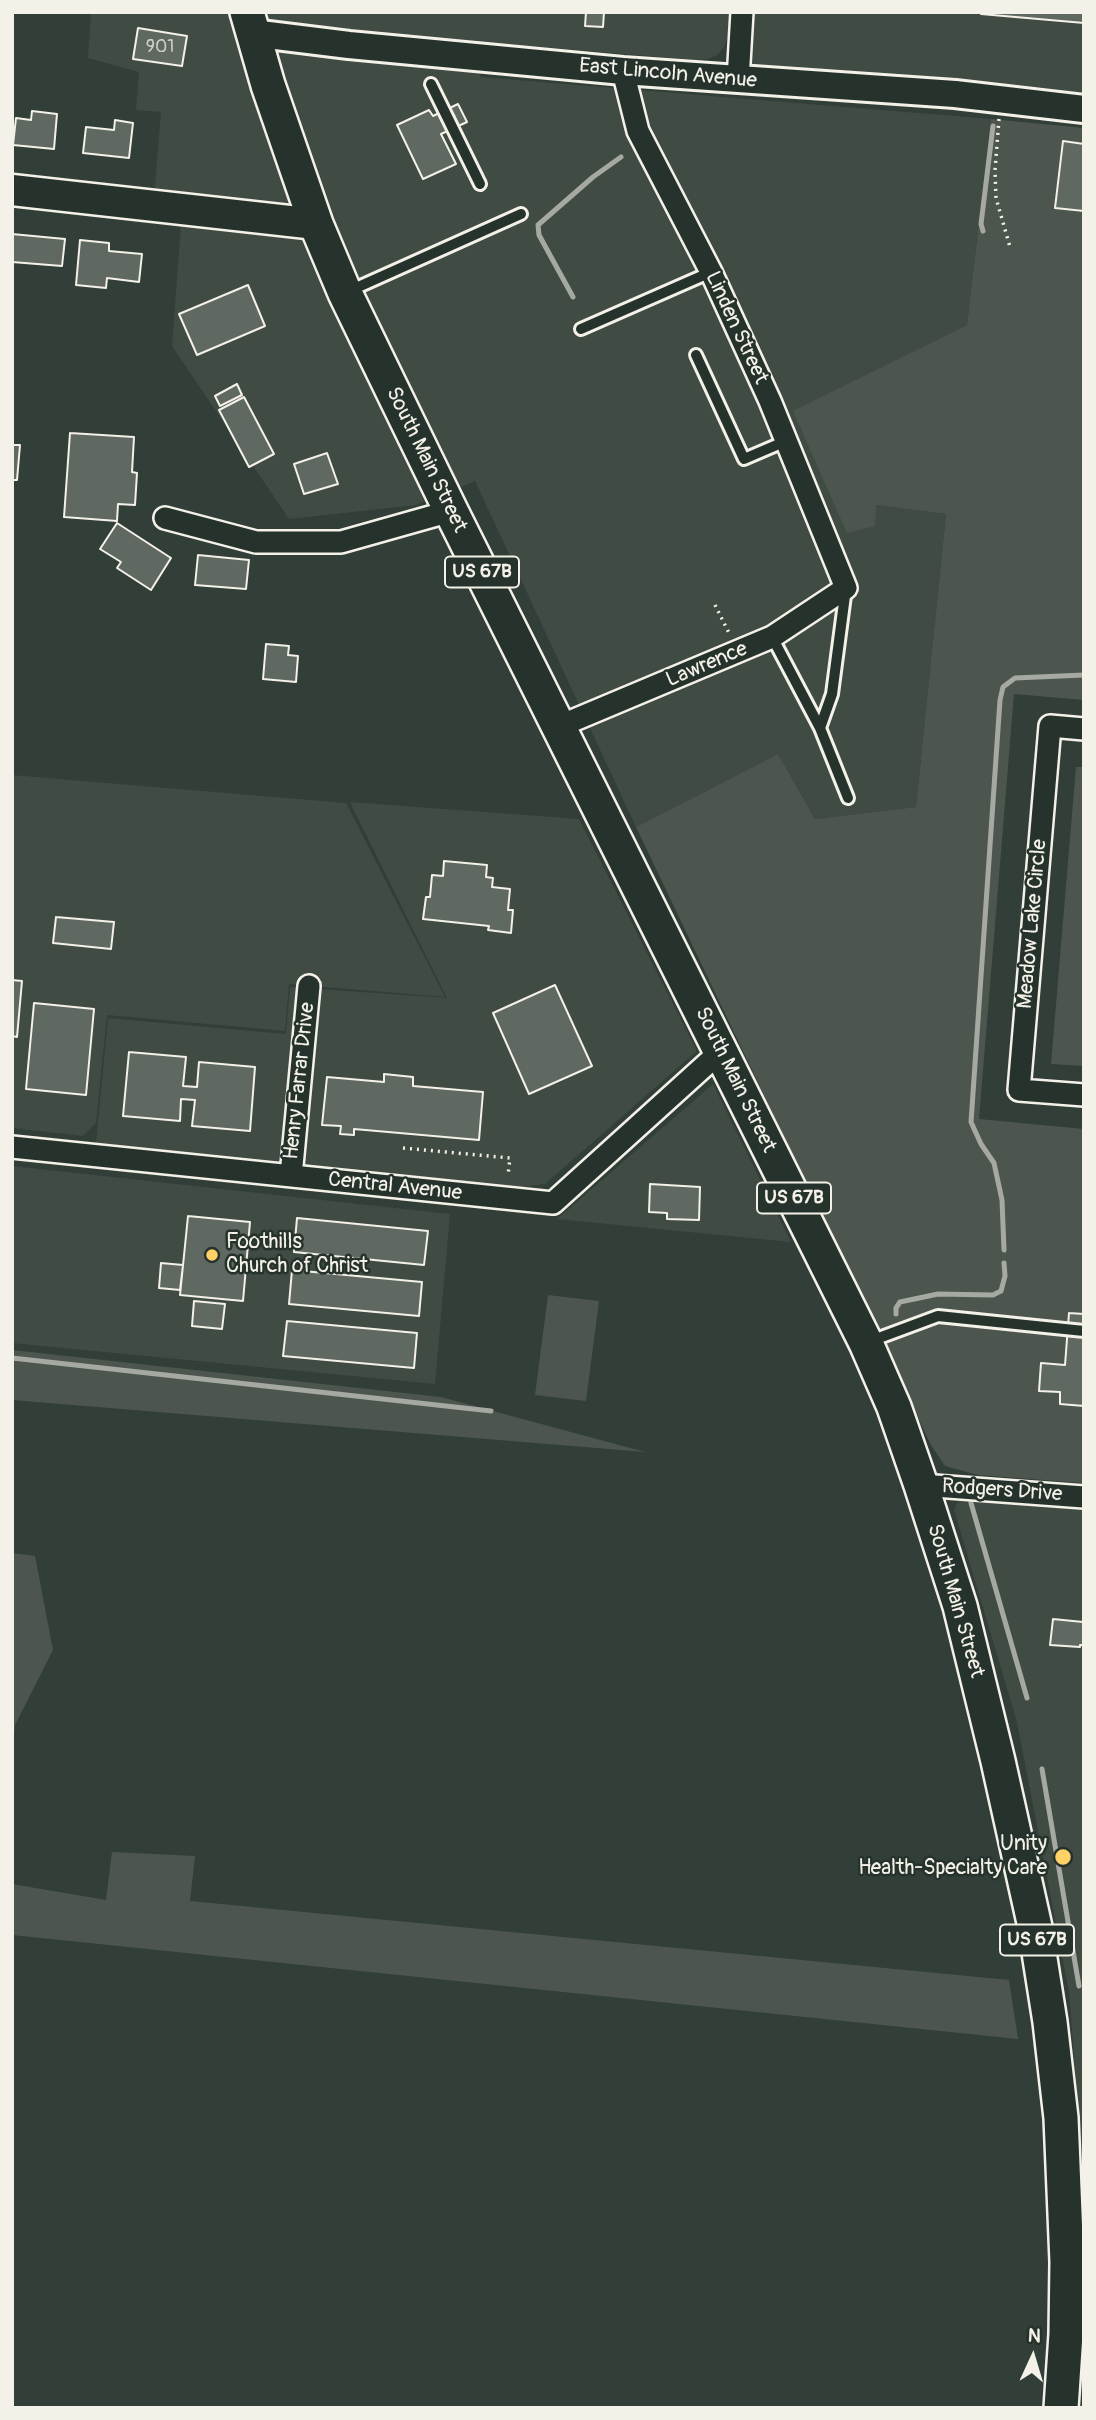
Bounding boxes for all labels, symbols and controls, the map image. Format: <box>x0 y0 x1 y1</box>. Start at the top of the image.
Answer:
house number: 901 <box>146 36 174 58</box>
street label: East Lincoln Avenue <box>578 54 758 94</box>
street label: Linden Street <box>699 268 773 388</box>
street label: South Main Street <box>380 383 472 537</box>
road number: US 67B <box>445 556 519 587</box>
street label: Lawrence <box>663 637 751 693</box>
street label: Meadow Lake Circle <box>1013 838 1053 1010</box>
street label: Henry Farrar Drive <box>279 1001 321 1161</box>
street label: South Main Street <box>689 1003 781 1157</box>
street label: Central Avenue <box>327 1167 463 1207</box>
road number: US 67B <box>757 1182 831 1214</box>
place label: Foothills Church of Christ <box>226 1230 368 1280</box>
marker: Foothills Church of Christ <box>204 1247 220 1263</box>
street label: Rodgers Drive <box>941 1474 1063 1508</box>
street label: South Main Street <box>921 1521 989 1681</box>
place label: Unity Health-Specialty Care <box>858 1832 1047 1882</box>
marker: Unity Health-Specialty Care <box>1053 1847 1073 1867</box>
road number: US 67B <box>1000 1924 1074 1956</box>
north arrow <box>998 2322 1068 2392</box>
text: N <box>1027 2324 1042 2348</box>

